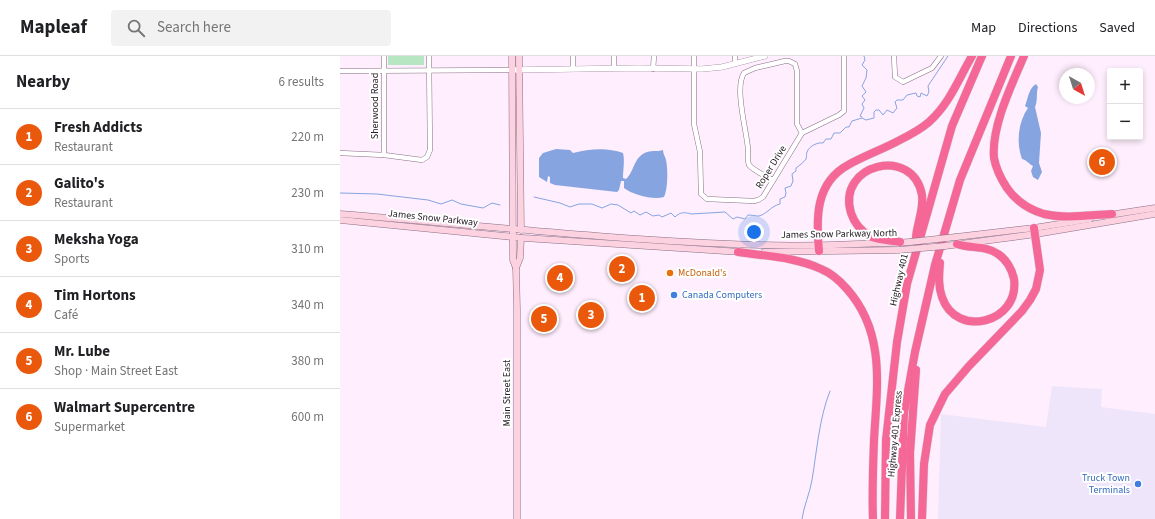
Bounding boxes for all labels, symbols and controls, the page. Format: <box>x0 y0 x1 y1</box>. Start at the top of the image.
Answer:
search box <box>111 10 391 46</box>
text: Mapleaf <box>20 14 87 41</box>
icon: search <box>125 17 147 39</box>
text: Search here <box>157 17 231 38</box>
text: Map <box>971 18 996 38</box>
text: Directions <box>1018 18 1077 38</box>
text: Saved <box>1099 18 1135 38</box>
north arrow <box>1059 68 1095 104</box>
map controls <box>1107 68 1143 140</box>
button: + <box>1107 68 1143 104</box>
text: Nearby <box>16 70 70 94</box>
text: 6 results <box>279 73 324 91</box>
street label: Sherwood Road <box>368 73 382 139</box>
button: − <box>1107 104 1143 140</box>
text: Fresh Addicts <box>54 117 142 138</box>
text: 1 <box>26 128 32 146</box>
text: 220 m <box>291 128 324 146</box>
text: Restaurant <box>54 138 113 156</box>
street label: Roper Drive <box>752 143 790 191</box>
pin: 6 <box>1089 147 1115 177</box>
text: Galito's <box>54 173 104 194</box>
text: 2 <box>26 184 32 202</box>
text: 230 m <box>291 184 324 202</box>
text: Restaurant <box>54 194 113 212</box>
street label: James Snow Parkway <box>387 206 479 230</box>
your location <box>744 222 764 242</box>
street label: James Snow Parkway North <box>781 226 897 242</box>
text: Meksha Yoga <box>54 229 139 250</box>
text: 3 <box>26 240 32 258</box>
text: 310 m <box>291 240 324 258</box>
text: Sports <box>54 250 89 268</box>
street label: Highway 401 <box>886 252 912 307</box>
pin: 2 <box>609 254 635 284</box>
pin: 4 <box>547 263 573 293</box>
place label: McDonald's <box>678 266 727 280</box>
marker: McDonald's <box>665 268 675 278</box>
pin: 1 <box>629 283 655 313</box>
text: Tim Hortons <box>54 285 136 306</box>
place label: Canada Computers <box>682 288 762 302</box>
marker: Canada Computers <box>669 290 679 300</box>
text: 4 <box>26 296 32 314</box>
text: 340 m <box>291 296 324 314</box>
pin: 3 <box>578 300 604 330</box>
pin: 5 <box>531 304 557 334</box>
text: Café <box>54 306 78 324</box>
text: Mr. Lube <box>54 341 110 362</box>
text: 5 <box>26 352 32 370</box>
text: 380 m <box>291 352 324 370</box>
street label: Main Street East <box>500 359 514 426</box>
text: Shop · Main Street East <box>54 362 178 380</box>
street label: Highway 401 Express <box>884 390 906 478</box>
text: Walmart Supercentre <box>54 397 195 418</box>
text: 6 <box>26 408 32 426</box>
text: 600 m <box>291 408 324 426</box>
text: Supermarket <box>54 418 125 436</box>
place label: Truck Town Terminals <box>1082 471 1130 497</box>
marker: Truck Town Terminals <box>1133 479 1143 489</box>

